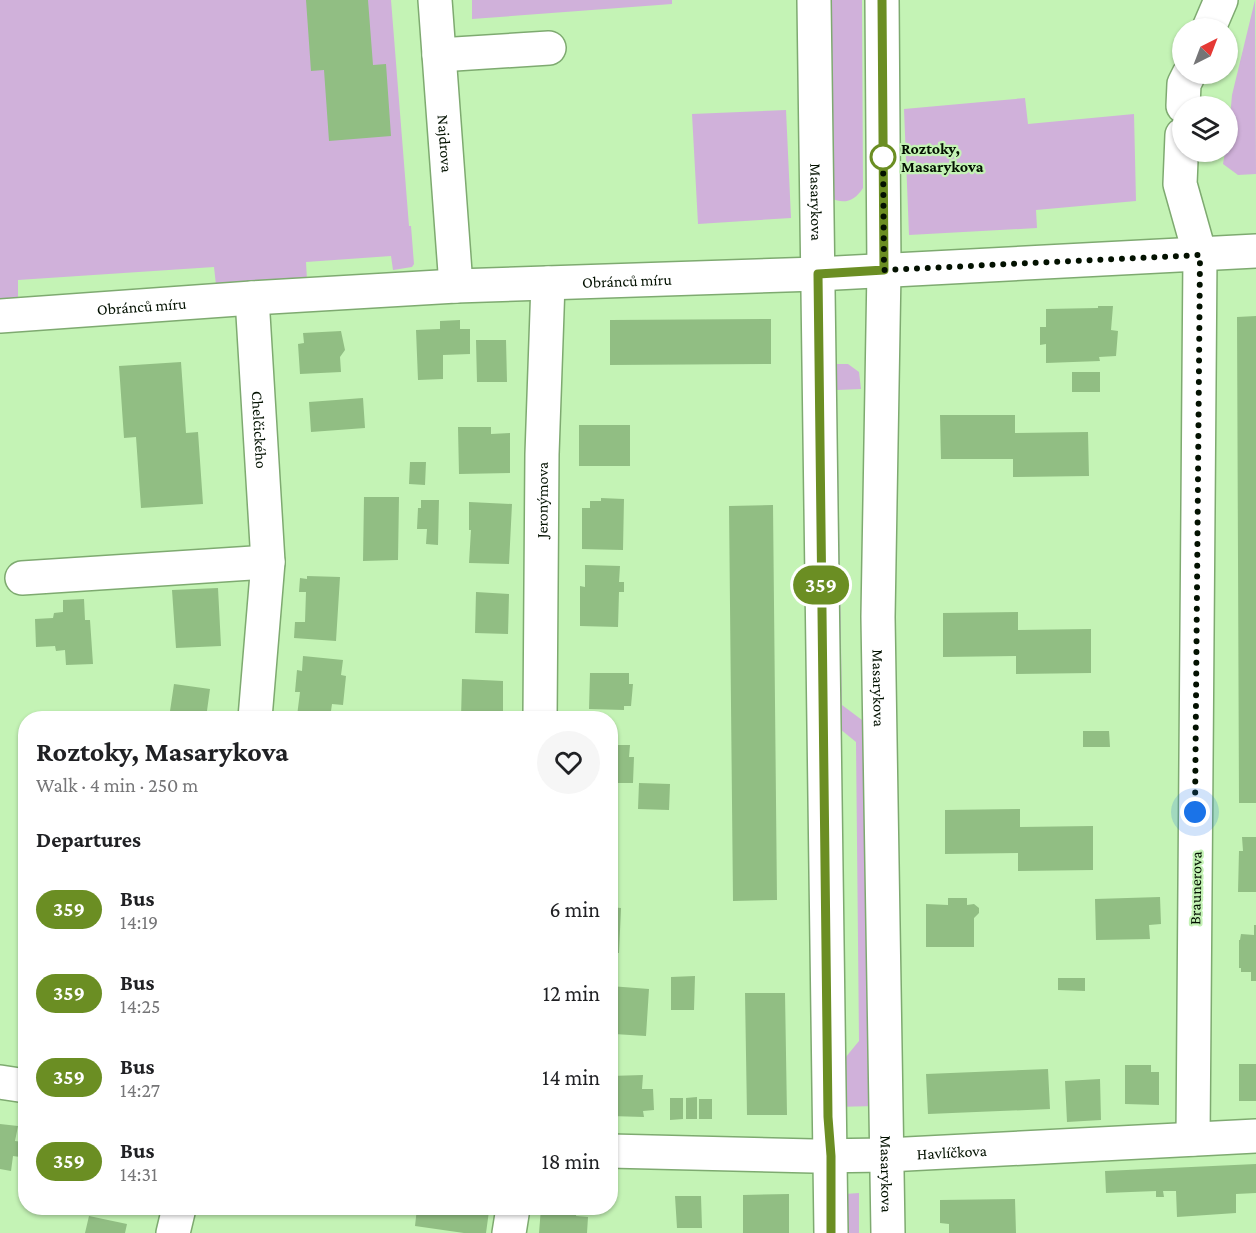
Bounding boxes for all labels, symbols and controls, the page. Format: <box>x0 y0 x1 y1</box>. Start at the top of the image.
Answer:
north arrow <box>1172 18 1238 84</box>
map controls <box>1172 18 1238 162</box>
button: layers <box>1172 96 1238 162</box>
street label: Najdrova <box>434 114 456 174</box>
place label: Roztoky, Masarykova <box>901 140 984 175</box>
marker: Roztoky, Masarykova <box>870 144 896 170</box>
street label: Masarykova <box>807 163 825 241</box>
street label: Obránců míru <box>582 271 673 291</box>
street label: Obránců míru <box>96 295 188 318</box>
street label: Chelčického <box>249 390 270 469</box>
street label: Jeronýmova <box>533 461 552 540</box>
line badge: 359 <box>786 566 856 604</box>
text: 359 <box>805 573 837 597</box>
street label: Masarykova <box>869 649 888 727</box>
button: heart <box>537 731 600 794</box>
text: Roztoky, Masarykova <box>36 736 289 767</box>
text: Walk · 4 min · 250 m <box>36 774 198 796</box>
your location <box>1180 797 1210 827</box>
text: Departures <box>36 827 141 852</box>
street label: Braunerova <box>1186 850 1205 925</box>
text: Bus <box>120 886 154 911</box>
text: 359 <box>53 897 85 921</box>
text: 6 min <box>549 897 600 922</box>
text: 14:19 <box>120 911 158 933</box>
text: Bus <box>120 970 154 995</box>
text: 359 <box>53 981 85 1005</box>
text: 12 min <box>543 981 600 1006</box>
text: 14:25 <box>120 995 160 1017</box>
text: Bus <box>120 1054 154 1079</box>
text: 359 <box>53 1065 85 1089</box>
text: 14 min <box>542 1065 600 1090</box>
text: 14:27 <box>120 1079 160 1101</box>
street label: Masarykova <box>877 1135 896 1213</box>
text: Bus <box>120 1138 154 1163</box>
street label: Havlíčkova <box>916 1142 988 1162</box>
text: 359 <box>53 1149 85 1173</box>
text: 18 min <box>541 1149 600 1174</box>
text: 14:31 <box>120 1163 158 1185</box>

